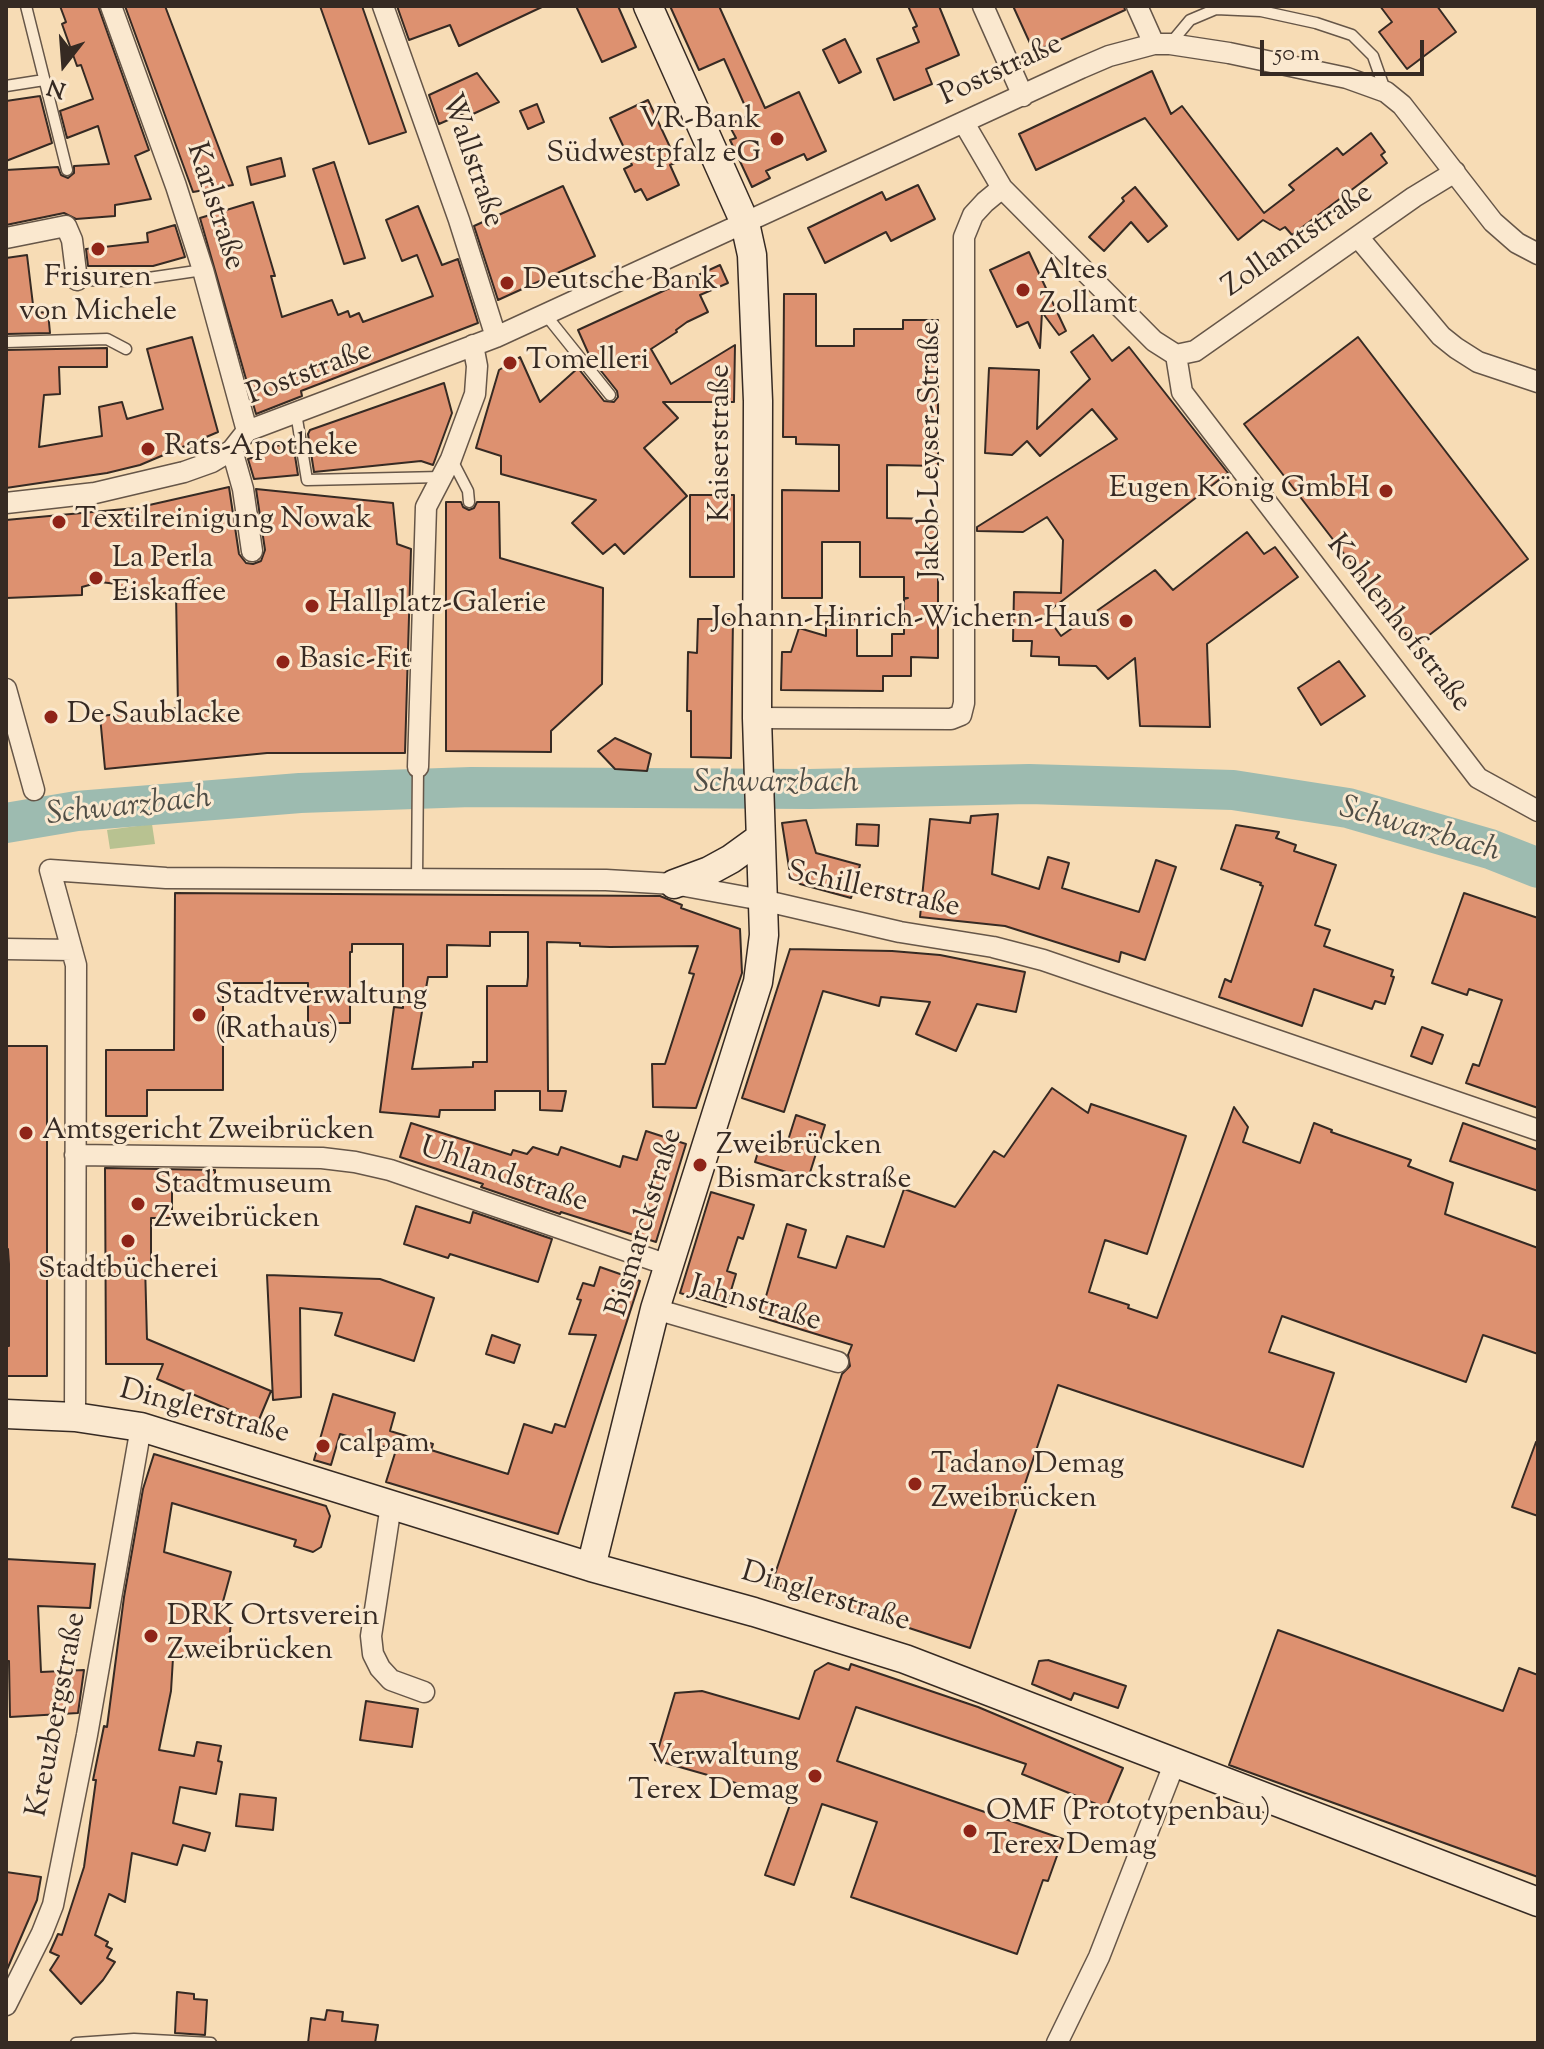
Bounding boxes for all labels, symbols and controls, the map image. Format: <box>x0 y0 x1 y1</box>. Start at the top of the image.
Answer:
north arrow <box>24 24 104 104</box>
scale bar <box>1264 24 1428 74</box>
street label: Poststraße <box>935 28 1069 116</box>
text: 50 m <box>1274 37 1320 71</box>
text: N <box>44 69 70 105</box>
street label: Wallstraße <box>430 89 510 233</box>
place label: VR-Bank Südwestpfalz eG <box>546 104 761 174</box>
marker: VR-Bank Südwestpfalz eG <box>768 130 786 148</box>
street label: Karlstraße <box>176 139 250 275</box>
street label: Zollamtstraße <box>1217 177 1381 307</box>
marker: Frisuren von Michele <box>89 240 107 258</box>
place label: Altes Zollamt <box>1039 255 1137 326</box>
place label: Frisuren von Michele <box>19 262 177 332</box>
place label: Deutsche Bank <box>523 265 718 301</box>
marker: Deutsche Bank <box>498 274 516 292</box>
marker: Altes Zollamt <box>1014 281 1032 299</box>
street label: Jakob-Leyser-Straße <box>915 321 951 579</box>
street label: Poststraße <box>242 335 378 415</box>
place label: Tomelleri <box>526 345 649 381</box>
marker: Tomelleri <box>501 354 519 372</box>
street label: Kaiserstraße <box>705 364 741 522</box>
place label: Rats-Apotheke <box>164 431 358 467</box>
marker: Rats-Apotheke <box>139 440 157 458</box>
place label: Eugen König GmbH <box>1109 473 1370 509</box>
marker: Eugen König GmbH <box>1377 482 1395 500</box>
place label: Textilreinigung Nowak <box>75 504 372 540</box>
marker: Textilreinigung Nowak <box>50 513 68 531</box>
street label: Kohlenhofstraße <box>1317 529 1477 721</box>
place label: La Perla Eiskaffee <box>112 543 226 614</box>
marker: La Perla Eiskaffee <box>87 569 105 587</box>
place label: Hallplatz-Galerie <box>328 588 546 624</box>
marker: Hallplatz-Galerie <box>303 597 321 615</box>
place label: Johann-Hinrich-Wichern-Haus <box>712 603 1110 639</box>
marker: Johann-Hinrich-Wichern-Haus <box>1117 612 1135 630</box>
place label: Basic-Fit <box>299 644 410 680</box>
marker: Basic-Fit <box>274 653 292 671</box>
place label: De Saublacke <box>67 699 241 735</box>
marker: De Saublacke <box>42 708 60 726</box>
water label: Schwarzbach <box>693 767 859 805</box>
water label: Schwarzbach <box>45 781 213 837</box>
water label: Schwarzbach <box>1334 791 1504 873</box>
street label: Schillerstraße <box>783 856 963 928</box>
place label: Stadtverwaltung (Rathaus) <box>215 980 427 1050</box>
marker: Stadtverwaltung (Rathaus) <box>190 1006 208 1024</box>
place label: Amtsgericht Zweibrücken <box>42 1115 374 1151</box>
marker: Amtsgericht Zweibrücken <box>17 1124 35 1142</box>
street label: Bismarckstraße <box>601 1124 693 1322</box>
place label: Zweibrücken Bismarckstraße <box>716 1130 911 1200</box>
street label: Uhlandstraße <box>414 1131 592 1223</box>
marker: Zweibrücken Bismarckstraße <box>691 1156 709 1174</box>
place label: Stadtmuseum Zweibrücken <box>154 1169 332 1240</box>
marker: Stadtmuseum Zweibrücken <box>129 1195 147 1213</box>
marker: Stadtbücherei <box>119 1232 137 1250</box>
place label: Stadtbücherei <box>38 1254 218 1290</box>
street label: Jahnstraße <box>685 1270 825 1342</box>
street label: Dinglerstraße <box>115 1374 293 1454</box>
place label: calpam <box>339 1428 430 1464</box>
marker: calpam <box>314 1437 332 1455</box>
place label: Tadano Demag Zweibrücken <box>931 1449 1124 1520</box>
marker: Tadano Demag Zweibrücken <box>906 1475 924 1493</box>
street label: Dinglerstraße <box>736 1556 914 1642</box>
place label: DRK Ortsverein Zweibrücken <box>167 1601 380 1672</box>
street label: Kreuzbergstraße <box>21 1610 97 1820</box>
marker: DRK Ortsverein Zweibrücken <box>142 1627 160 1645</box>
place label: Verwaltung Terex Demag <box>628 1741 799 1812</box>
marker: Verwaltung Terex Demag <box>806 1767 824 1785</box>
place label: OMF (Prototypenbau) Terex Demag <box>986 1796 1271 1866</box>
marker: OMF (Prototypenbau) Terex Demag <box>961 1822 979 1840</box>

